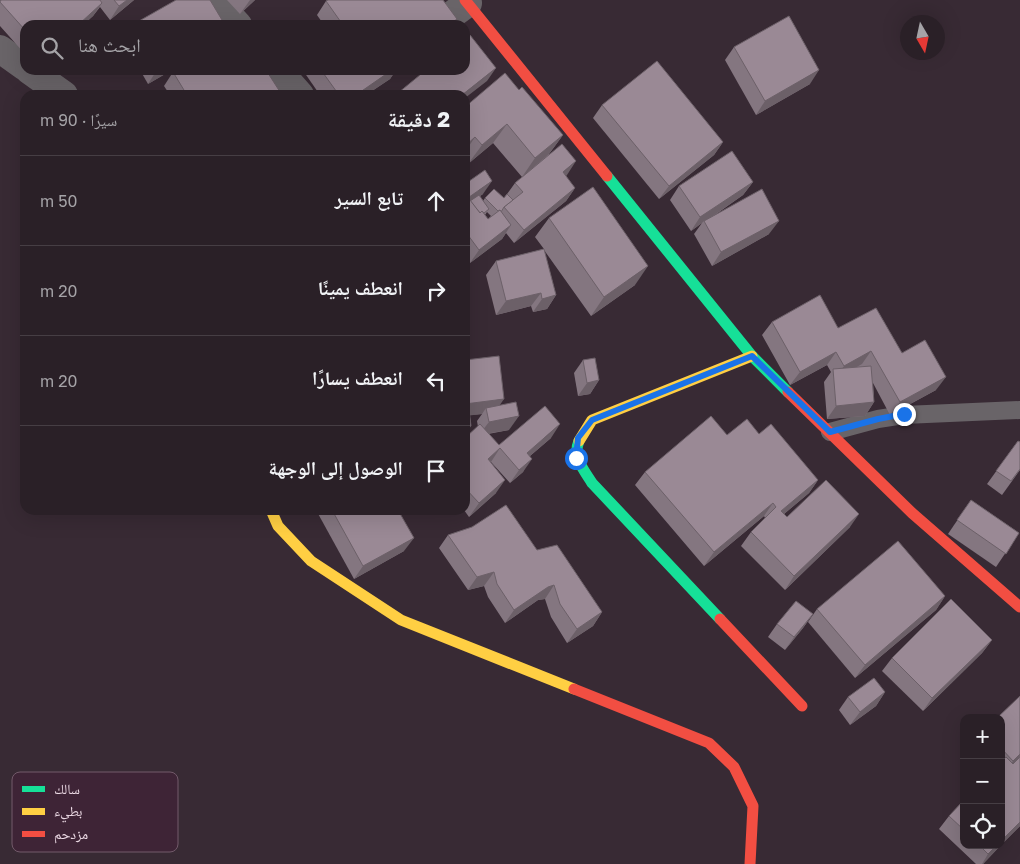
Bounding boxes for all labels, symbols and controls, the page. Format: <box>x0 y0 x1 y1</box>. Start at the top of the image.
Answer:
north arrow <box>900 15 945 60</box>
search box <box>20 20 470 75</box>
text: ابحث هنا <box>78 33 141 56</box>
icon: search <box>38 34 66 62</box>
text: 2 دقيقة <box>388 106 450 132</box>
text: سيرًا · 90 m <box>40 110 117 130</box>
text: تابع السير <box>335 186 403 209</box>
icon: ahead <box>422 187 450 215</box>
text: 50 m <box>40 191 77 211</box>
text: انعطف يمينًا <box>318 276 403 299</box>
icon: right <box>422 277 450 305</box>
text: 20 m <box>40 281 77 301</box>
text: انعطف يسارًا <box>312 366 403 389</box>
icon: left <box>422 367 450 395</box>
text: 20 m <box>40 371 77 391</box>
route end <box>893 403 916 426</box>
route start <box>565 447 588 470</box>
text: الوصول إلى الوجهة <box>269 456 403 479</box>
icon: arrive <box>422 457 450 485</box>
map controls <box>960 714 1005 849</box>
button: + <box>960 714 1005 759</box>
button: − <box>960 759 1005 804</box>
legend <box>12 772 178 852</box>
text: سالك <box>54 780 80 797</box>
text: بطيء <box>54 802 83 823</box>
button: locate <box>960 804 1005 849</box>
text: مزدحم <box>54 825 88 844</box>

